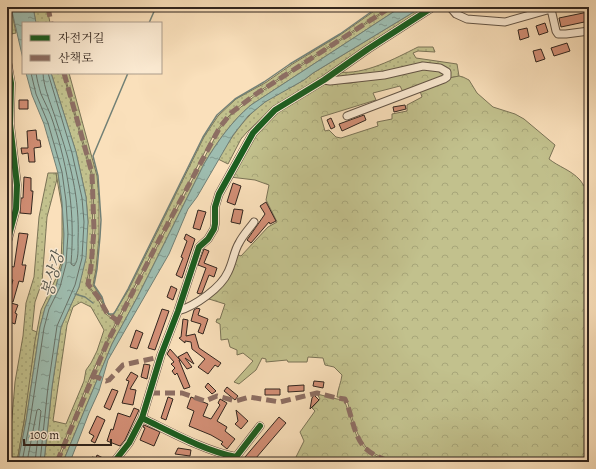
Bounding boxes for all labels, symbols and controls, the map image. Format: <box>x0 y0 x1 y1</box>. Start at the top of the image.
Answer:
legend <box>22 22 162 74</box>
text: 자전거길 <box>58 30 104 46</box>
text: 산책로 <box>58 50 93 66</box>
water label: 봉상강 <box>36 247 70 300</box>
scale bar <box>24 421 111 447</box>
text: 100 m <box>30 427 59 443</box>

